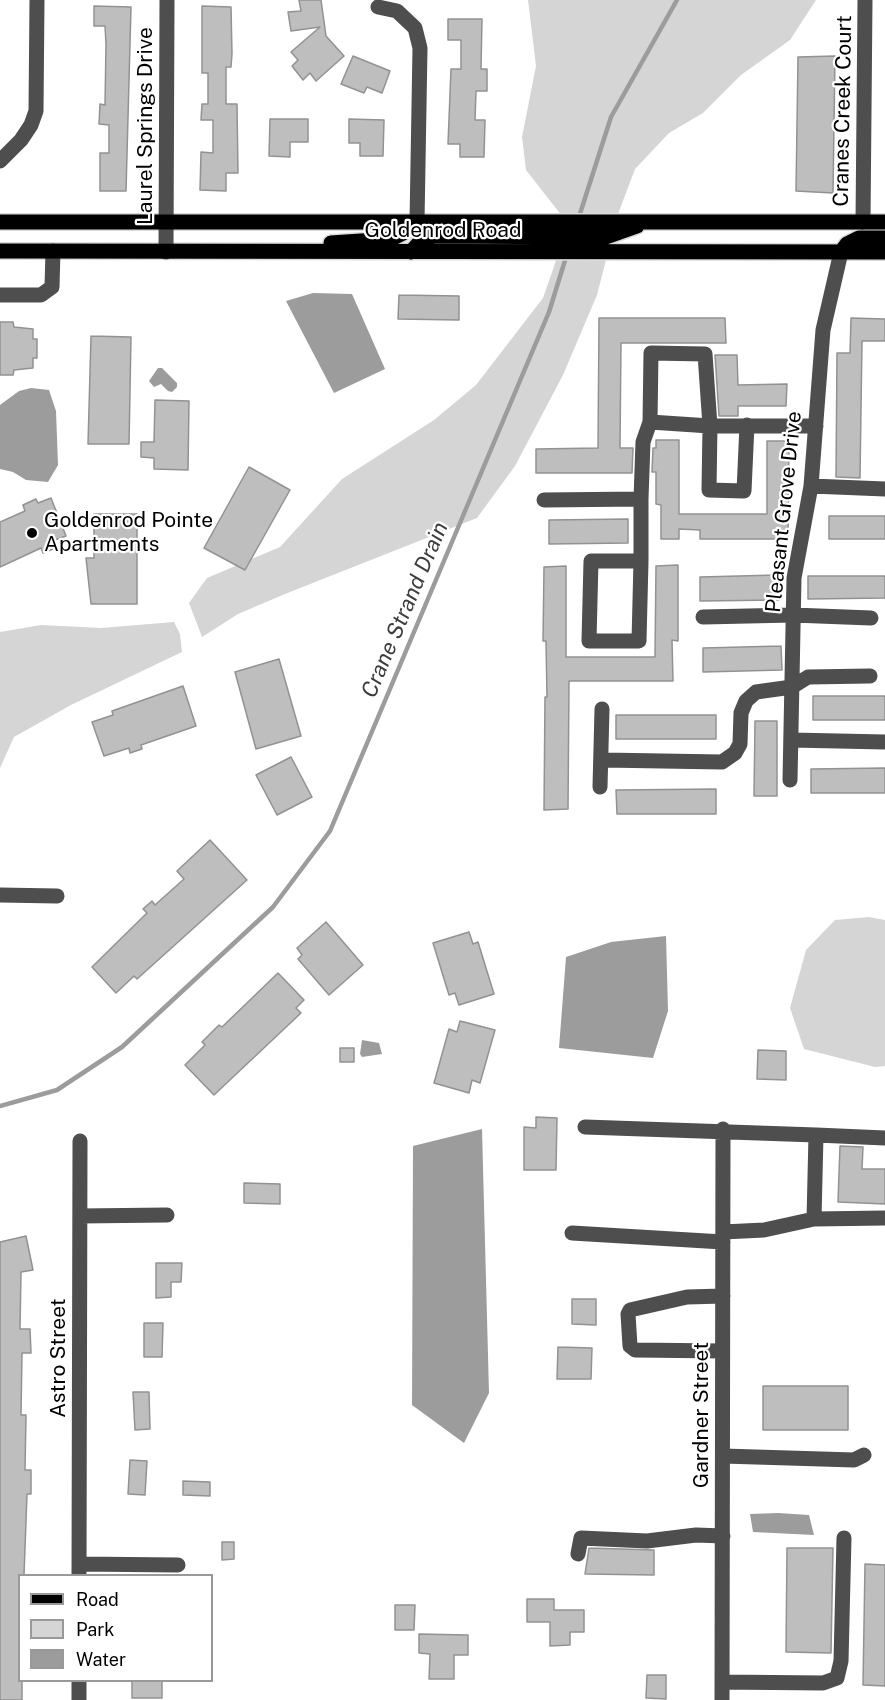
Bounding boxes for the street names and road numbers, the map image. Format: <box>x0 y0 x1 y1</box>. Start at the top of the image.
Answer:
street label: Cranes Creek Court <box>829 15 857 207</box>
street label: Laurel Springs Drive <box>133 27 159 225</box>
street label: Goldenrod Road <box>365 218 521 244</box>
street label: Pleasant Grove Drive <box>761 410 807 614</box>
street label: Astro Street <box>46 1298 72 1418</box>
street label: Gardner Street <box>689 1342 715 1488</box>

